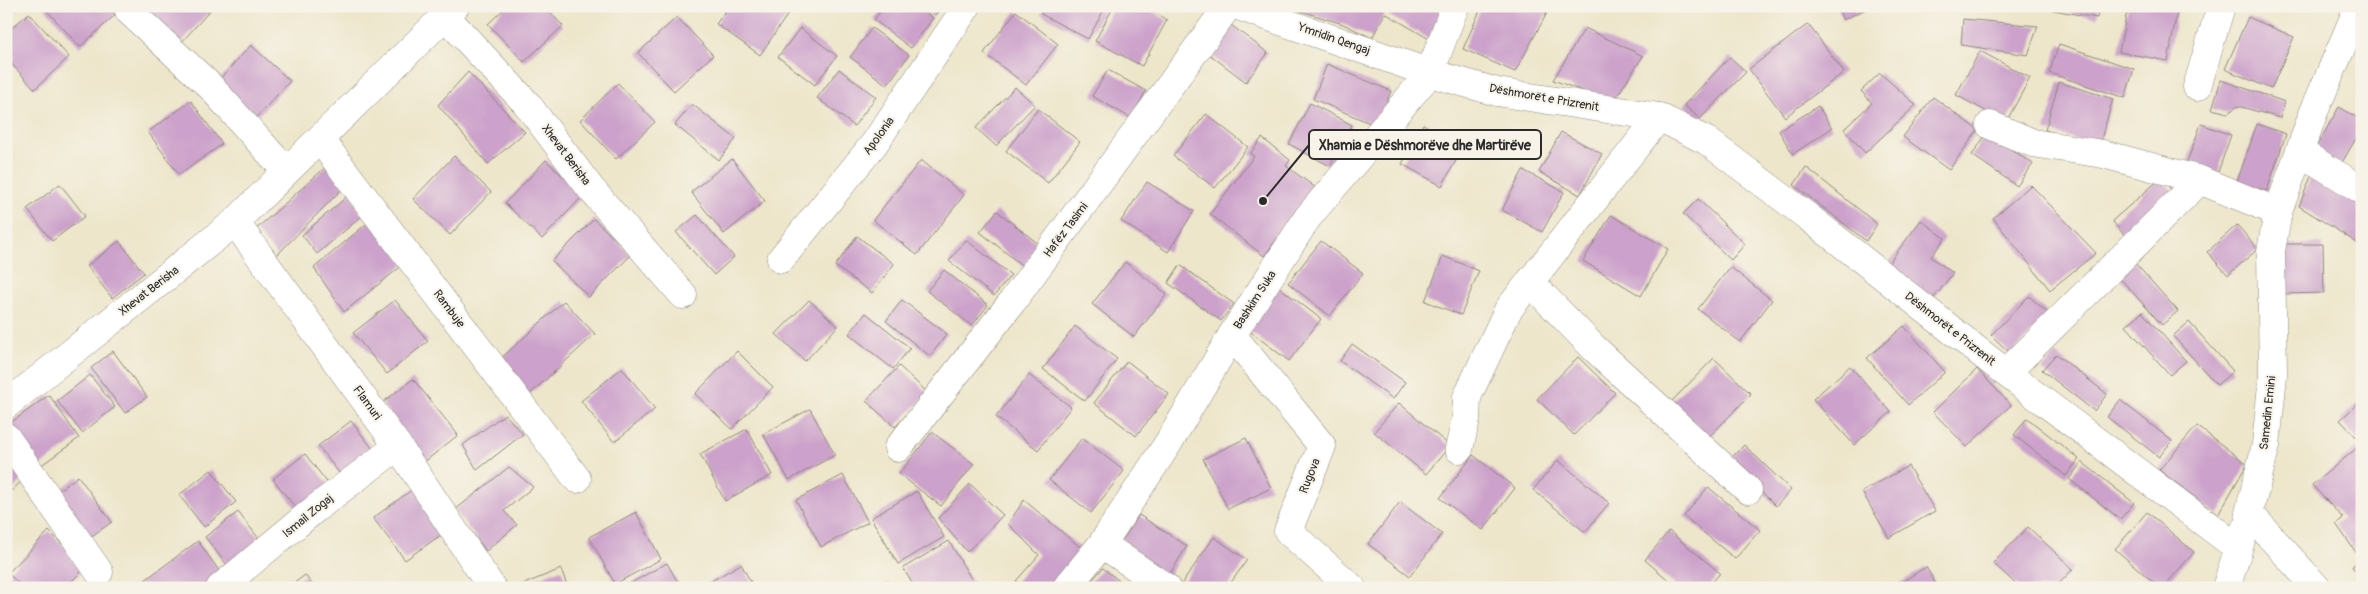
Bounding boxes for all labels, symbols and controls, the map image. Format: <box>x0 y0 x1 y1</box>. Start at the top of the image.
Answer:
street label: Ymridin Qengaj <box>1295 19 1372 58</box>
street label: Dëshmorët e Prizrenit <box>1488 81 1600 115</box>
street label: Apolonia <box>860 114 898 158</box>
street label: Xhevat Berisha <box>538 122 594 189</box>
callout: Xhamia e Dëshmorëve dhe Martirëve <box>1309 130 1541 159</box>
text: Xhamia e Dëshmorëve dhe Martirëve <box>1319 137 1532 154</box>
street label: Hafëz Tasimi <box>1041 200 1091 260</box>
street label: Xhevat Berisha <box>116 263 182 319</box>
street label: Bashkim Suka <box>1230 267 1280 332</box>
street label: Rambuje <box>430 287 468 331</box>
street label: Dëshmorët e Prizrenit <box>1902 289 1999 369</box>
street label: Samedin Emini <box>2257 375 2279 451</box>
street label: Flamuri <box>350 383 384 423</box>
street label: Rugova <box>1296 456 1324 496</box>
street label: Ismail Zogaj <box>280 491 337 541</box>

